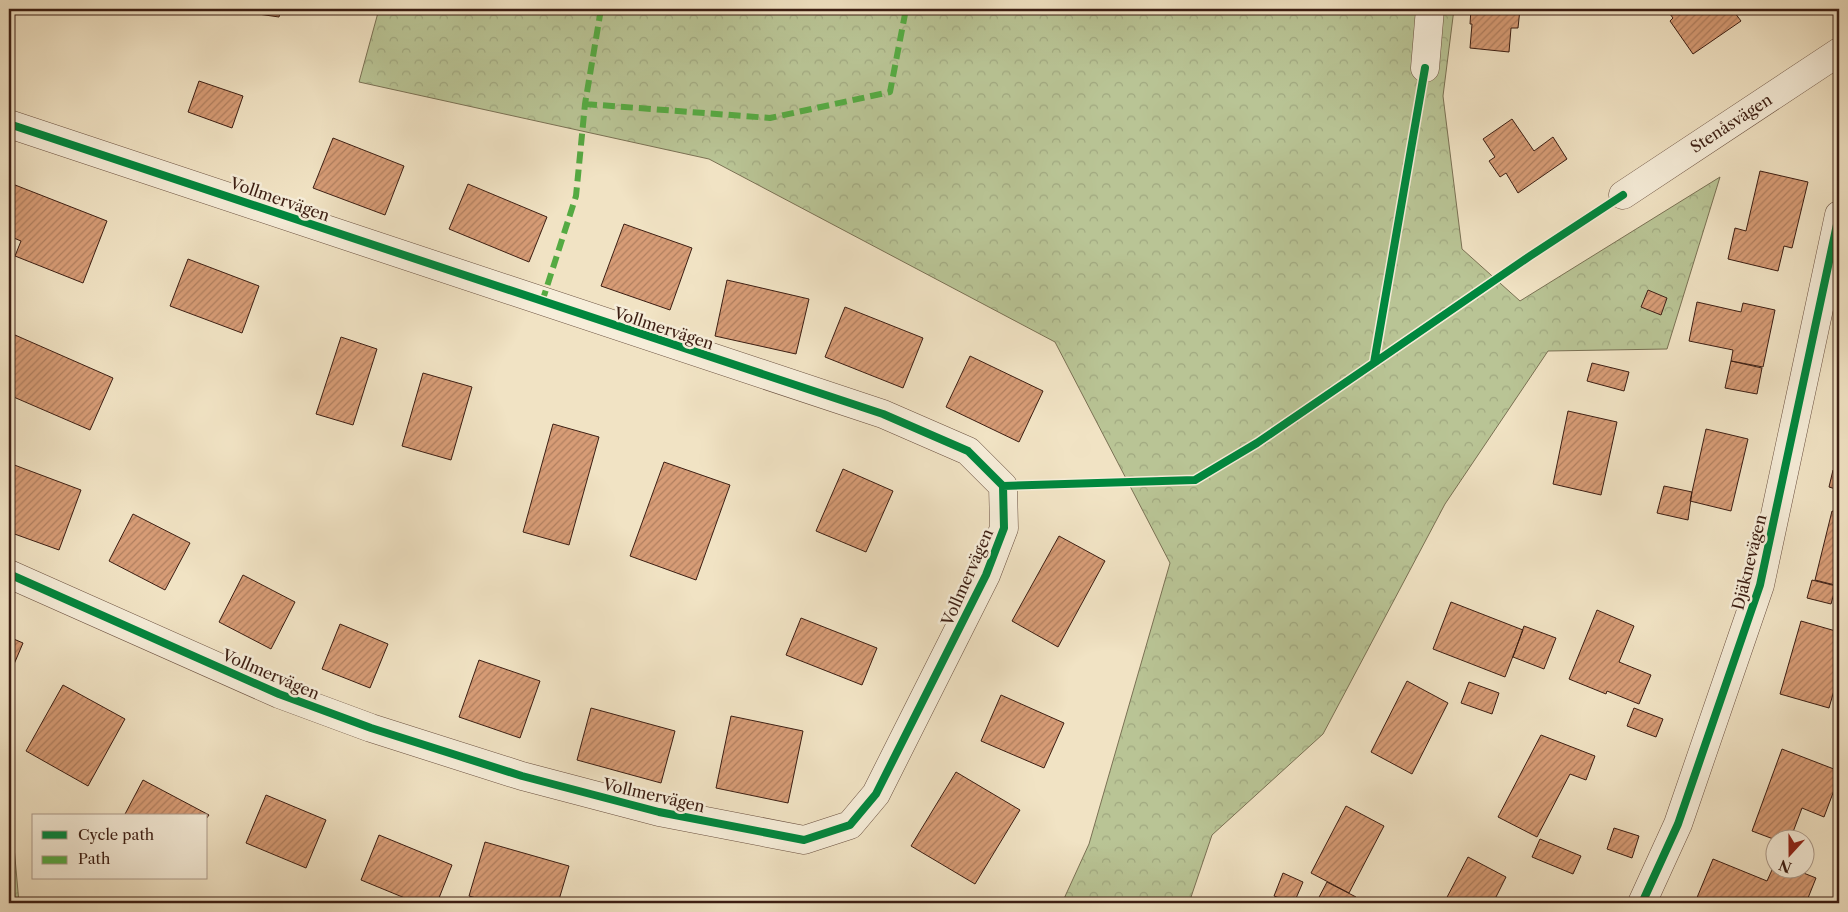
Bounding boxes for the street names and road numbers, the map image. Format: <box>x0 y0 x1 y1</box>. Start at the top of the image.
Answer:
street label: Stenåsvägen <box>1686 89 1776 157</box>
street label: Vollmervägen <box>227 172 332 225</box>
street label: Vollmervägen <box>610 302 717 354</box>
street label: Djäknevägen <box>1727 512 1771 612</box>
street label: Vollmervägen <box>936 525 997 630</box>
street label: Vollmervägen <box>218 644 323 704</box>
street label: Vollmervägen <box>600 773 707 816</box>

